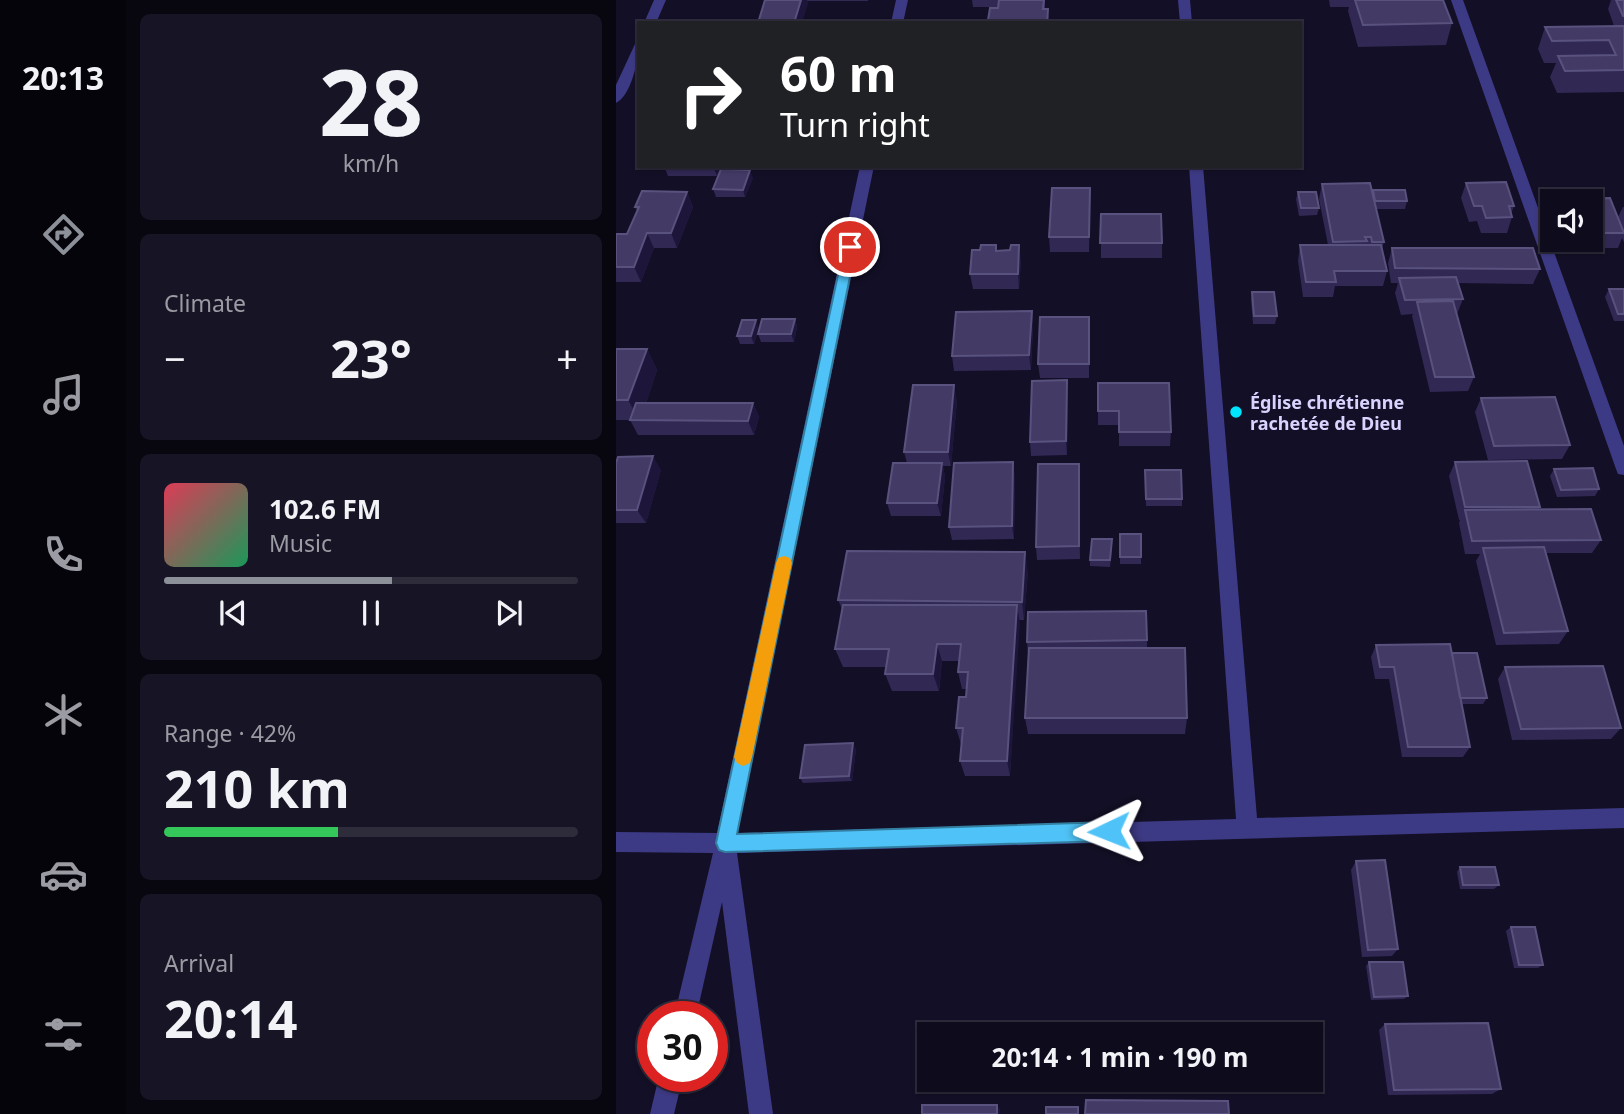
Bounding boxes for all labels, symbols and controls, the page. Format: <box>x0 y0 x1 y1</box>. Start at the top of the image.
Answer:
text: 28 <box>319 39 423 163</box>
text: 60 m <box>780 40 897 106</box>
icon: right <box>665 49 756 140</box>
text: 20:13 <box>22 56 104 99</box>
text: Turn right <box>780 103 930 146</box>
text: km/h <box>343 147 399 179</box>
map controls <box>1540 189 1603 252</box>
button: sound <box>1540 189 1603 252</box>
icon: directions <box>39 210 88 259</box>
pin <box>820 217 880 277</box>
icon: arrive <box>831 228 869 266</box>
text: Climate <box>164 287 246 319</box>
text: 23° <box>330 322 412 393</box>
text: − <box>164 332 186 384</box>
text: + <box>556 332 578 384</box>
icon: music <box>39 370 88 419</box>
place label: Église chrétienne rachetée de Dieu <box>1250 390 1404 435</box>
marker: Église chrétienne rachetée de Dieu <box>1228 404 1244 420</box>
text: 102.6 FM <box>269 491 381 527</box>
text: Music <box>269 527 332 559</box>
icon: phone <box>39 530 88 579</box>
icon: previous <box>214 594 252 632</box>
icon: pause <box>352 594 390 632</box>
icon: next <box>490 594 528 632</box>
icon: climate <box>39 690 88 739</box>
text: Range · 42% <box>164 717 296 749</box>
text: 210 km <box>164 752 350 823</box>
position arrow <box>1072 794 1146 868</box>
icon: car <box>39 850 88 899</box>
text: Arrival <box>164 947 234 979</box>
text: 20:14 <box>164 982 298 1053</box>
speed limit sign: 30 <box>637 1001 728 1092</box>
icon: filters <box>39 1010 88 1059</box>
text: 20:14 · 1 min · 190 m <box>992 1039 1248 1075</box>

